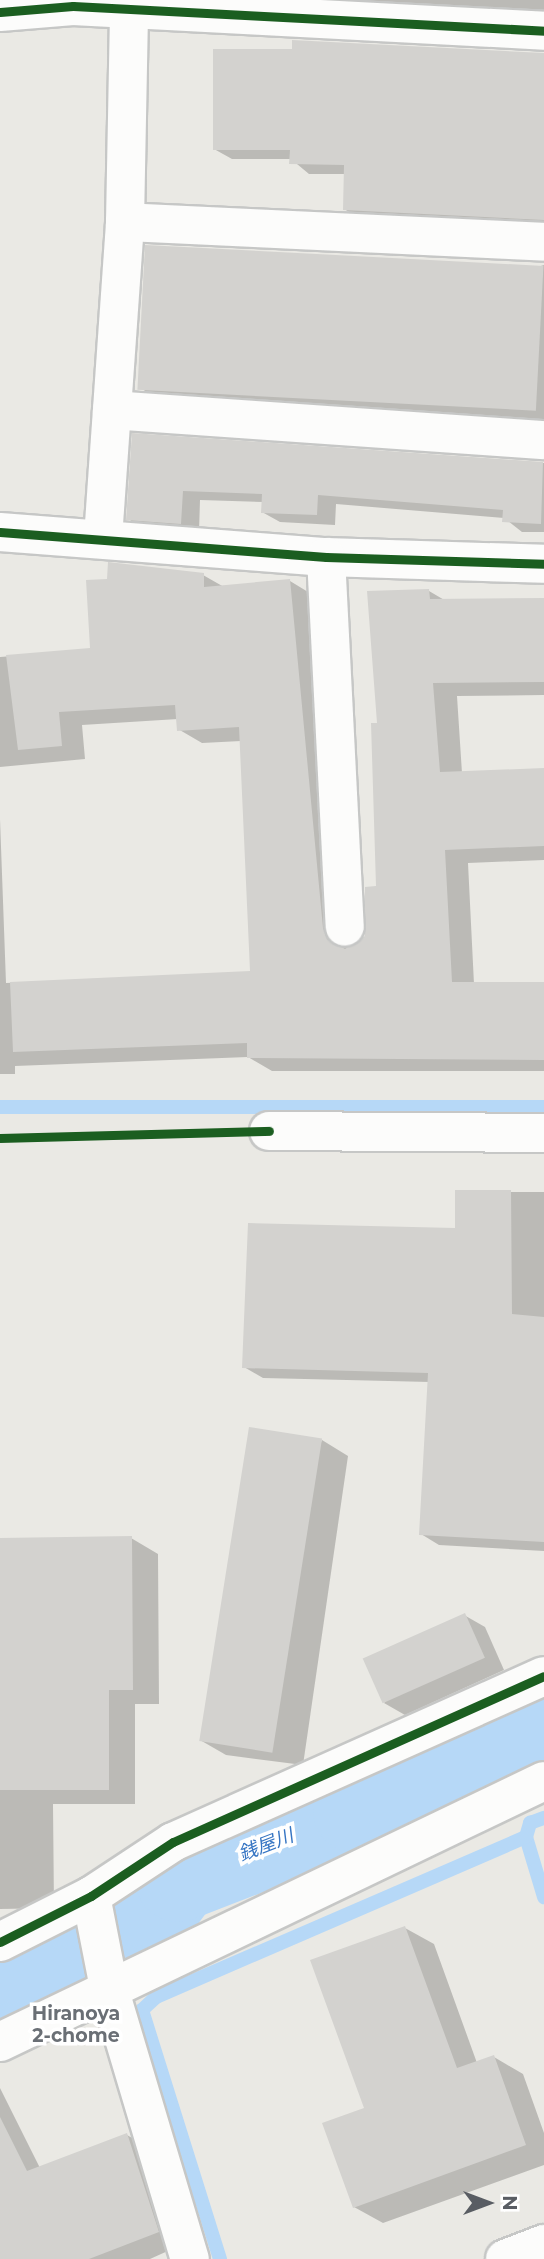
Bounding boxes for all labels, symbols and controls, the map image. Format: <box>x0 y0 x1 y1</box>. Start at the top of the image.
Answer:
water label: 銭屋川 <box>235 1824 297 1866</box>
district label: Hiranoya 2-chome <box>32 2003 120 2047</box>
north arrow <box>453 2168 523 2238</box>
text: N <box>498 2195 521 2211</box>

